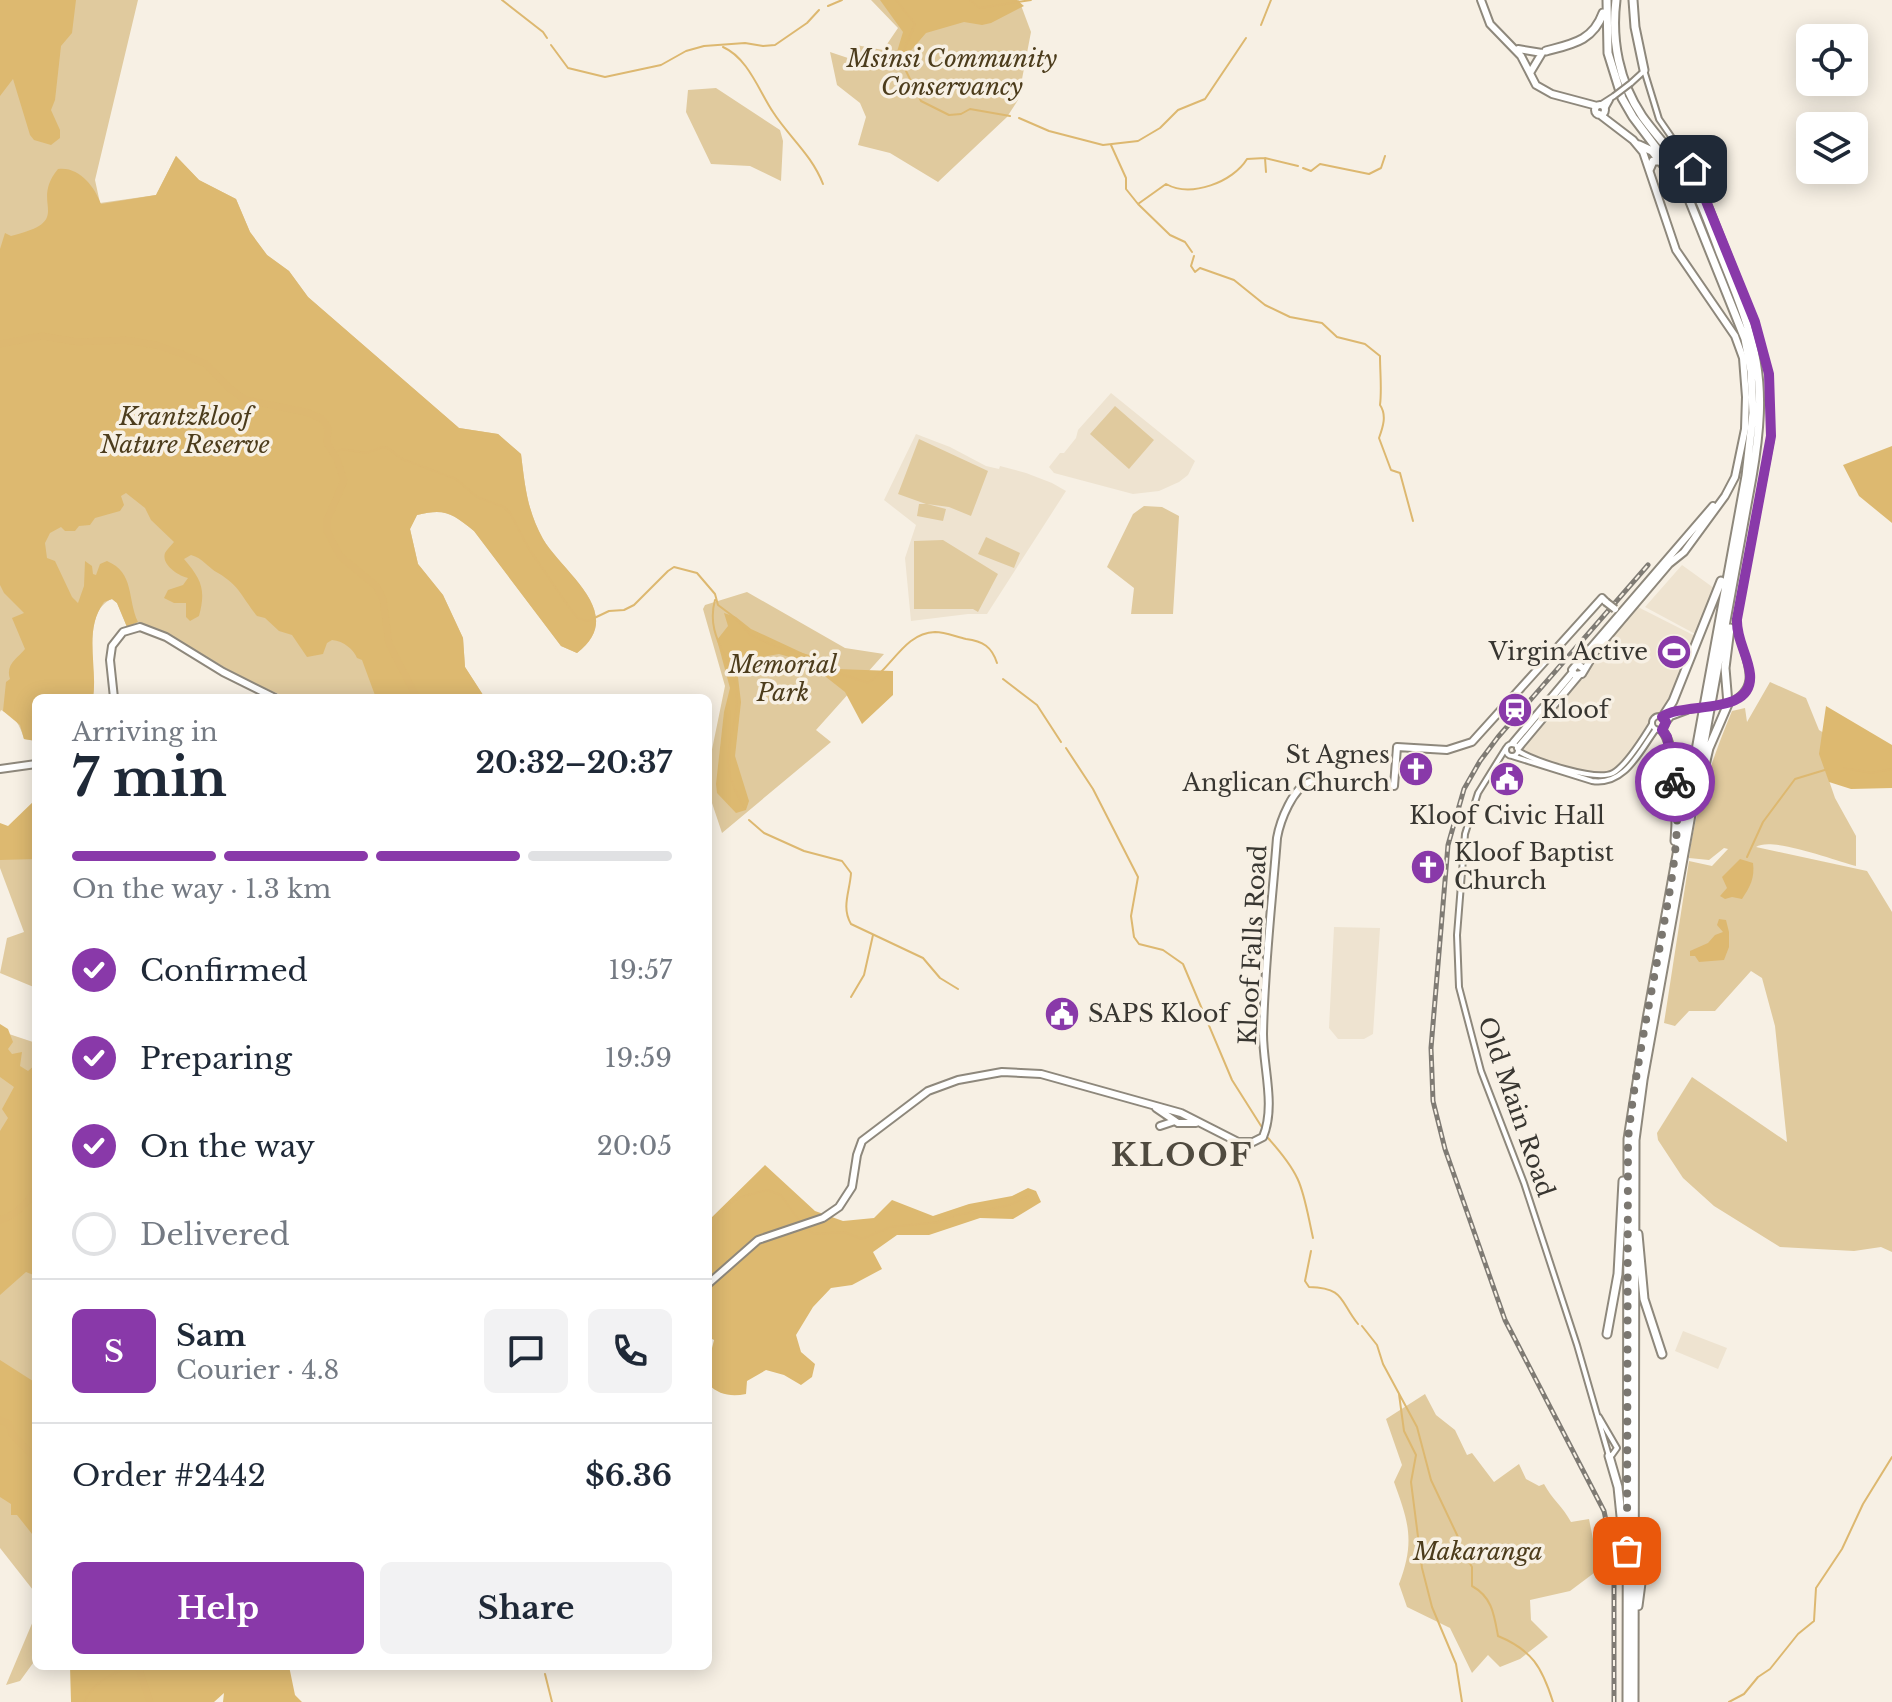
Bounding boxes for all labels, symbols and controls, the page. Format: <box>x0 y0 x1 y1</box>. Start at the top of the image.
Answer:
map controls <box>1796 24 1868 184</box>
button: locate <box>1796 24 1868 96</box>
park label: Msinsi Community Conservancy <box>846 44 1058 101</box>
button: layers <box>1796 112 1868 184</box>
pin <box>1659 135 1727 203</box>
icon: home <box>1671 147 1715 191</box>
park label: Krantzkloof Nature Reserve <box>99 402 270 459</box>
sports icon: Virgin Active <box>1655 633 1693 671</box>
place label: Virgin Active <box>1488 637 1648 666</box>
park label: Memorial Park <box>728 650 838 707</box>
station icon: Kloof <box>1496 691 1534 729</box>
place label: Kloof <box>1541 695 1612 724</box>
text: Arriving in <box>72 716 218 748</box>
place label: St Agnes Anglican Church <box>1182 740 1390 797</box>
courier <box>1635 742 1715 822</box>
text: 20:32–20:37 <box>475 744 672 781</box>
text: 7 min <box>72 746 227 810</box>
church icon: St Agnes Anglican Church <box>1397 750 1435 788</box>
public building icon: Kloof Civic Hall <box>1488 760 1526 798</box>
icon: bike <box>1653 760 1697 804</box>
place label: Kloof Civic Hall <box>1409 801 1605 830</box>
place label: Kloof Baptist Church <box>1454 838 1614 895</box>
street label: Kloof Falls Road <box>1233 844 1272 1046</box>
church icon: Kloof Baptist Church <box>1409 848 1447 886</box>
text: On the way · 1.3 km <box>72 873 331 905</box>
icon: check <box>72 948 116 992</box>
text: Confirmed <box>140 952 308 989</box>
text: 19:57 <box>608 954 672 986</box>
public building icon: SAPS Kloof <box>1043 995 1081 1033</box>
place label: SAPS Kloof <box>1088 999 1231 1028</box>
street label: Old Main Road <box>1472 1013 1561 1201</box>
icon: check <box>72 1036 116 1080</box>
text: Preparing <box>140 1040 292 1077</box>
text: 19:59 <box>605 1042 672 1074</box>
icon: check <box>72 1124 116 1168</box>
text: On the way <box>140 1128 315 1165</box>
text: 20:05 <box>597 1130 672 1162</box>
district label: KLOOF <box>1111 1135 1253 1175</box>
text: Delivered <box>140 1216 290 1253</box>
button: chat <box>484 1309 568 1393</box>
button: phone <box>588 1309 672 1393</box>
text: Sam <box>176 1317 246 1354</box>
text: S <box>104 1333 124 1370</box>
text: Courier · 4.8 <box>176 1354 339 1386</box>
text: Order #2442 <box>72 1457 266 1494</box>
text: $6.36 <box>585 1457 672 1494</box>
pin <box>1593 1517 1661 1585</box>
icon: bag <box>1605 1529 1649 1573</box>
park label: Makaranga <box>1412 1537 1543 1566</box>
button: Help <box>72 1562 364 1654</box>
button: Share <box>380 1562 672 1654</box>

